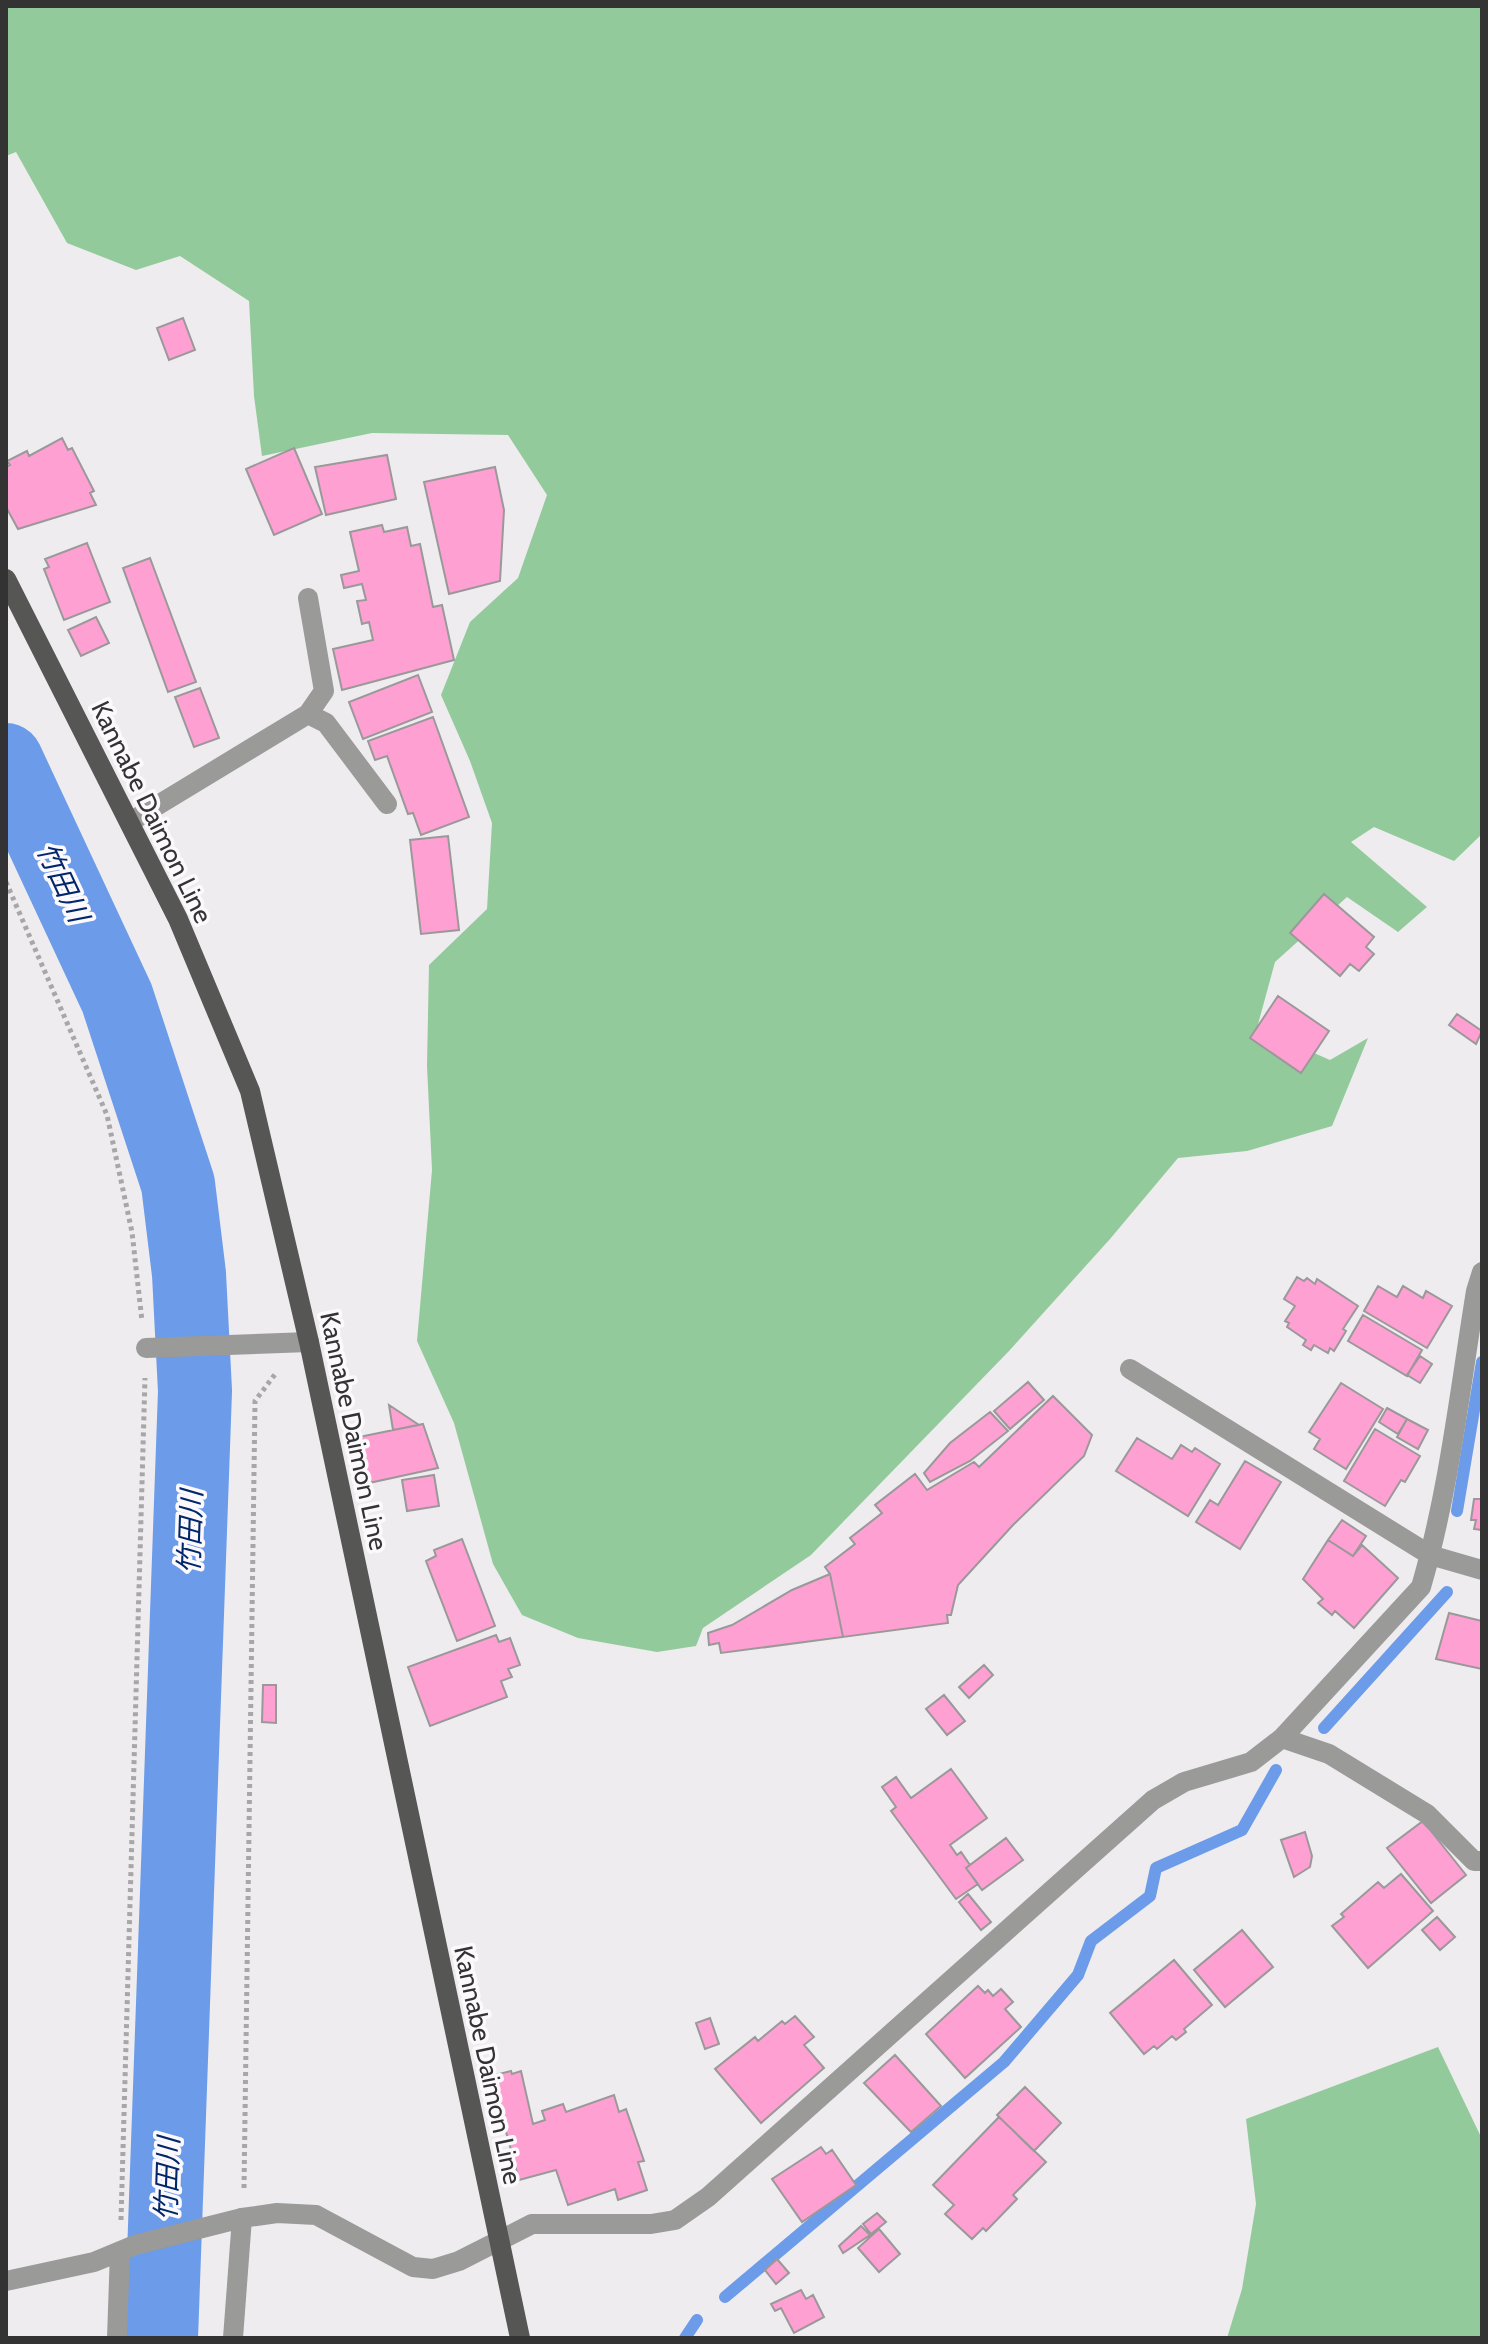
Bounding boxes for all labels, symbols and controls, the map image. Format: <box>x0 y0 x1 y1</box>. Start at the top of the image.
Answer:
street label: Kannabe Daimon Line <box>84 696 220 928</box>
water label: 竹田川 <box>30 837 97 930</box>
street label: Kannabe Daimon Line <box>313 1309 395 1553</box>
water label: 竹田川 <box>172 1486 209 1575</box>
street label: Kannabe Daimon Line <box>447 1943 529 2187</box>
water label: 竹田川 <box>149 2133 186 2222</box>

